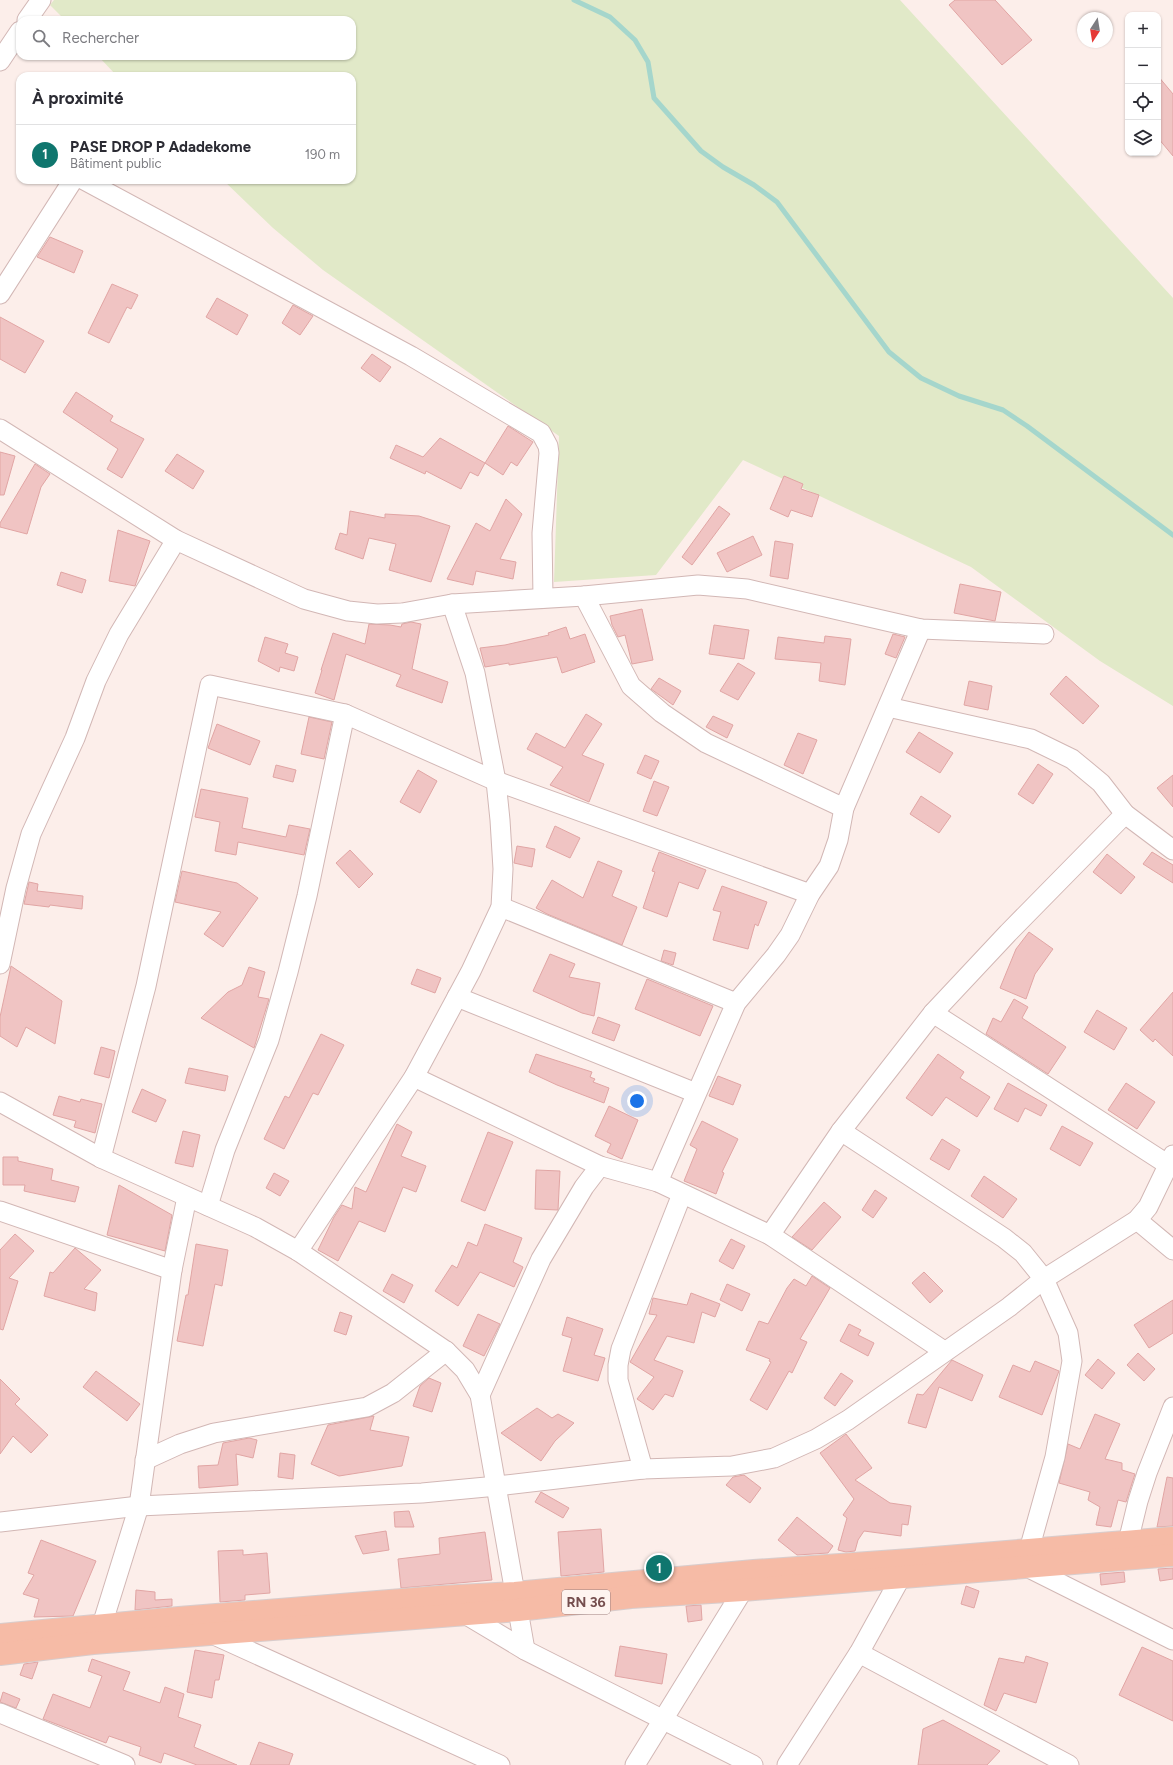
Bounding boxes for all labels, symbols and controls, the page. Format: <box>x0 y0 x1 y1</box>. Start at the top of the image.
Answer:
north arrow <box>1077 12 1113 48</box>
map controls <box>1125 12 1161 156</box>
button: + <box>1125 12 1161 48</box>
search box <box>16 16 356 60</box>
icon: search <box>30 27 52 49</box>
text: Rechercher <box>62 29 139 47</box>
button: − <box>1125 48 1161 84</box>
button: locate <box>1125 84 1161 120</box>
text: À proximité <box>32 88 123 108</box>
button: layers <box>1125 120 1161 156</box>
text: PASE DROP P Adadekome <box>70 138 251 156</box>
text: 1 <box>42 147 48 162</box>
text: 190 m <box>305 147 340 162</box>
text: Bâtiment public <box>70 156 162 171</box>
your location <box>627 1091 647 1111</box>
pin: 1 <box>646 1553 672 1583</box>
road number: RN 36 <box>562 1590 610 1614</box>

